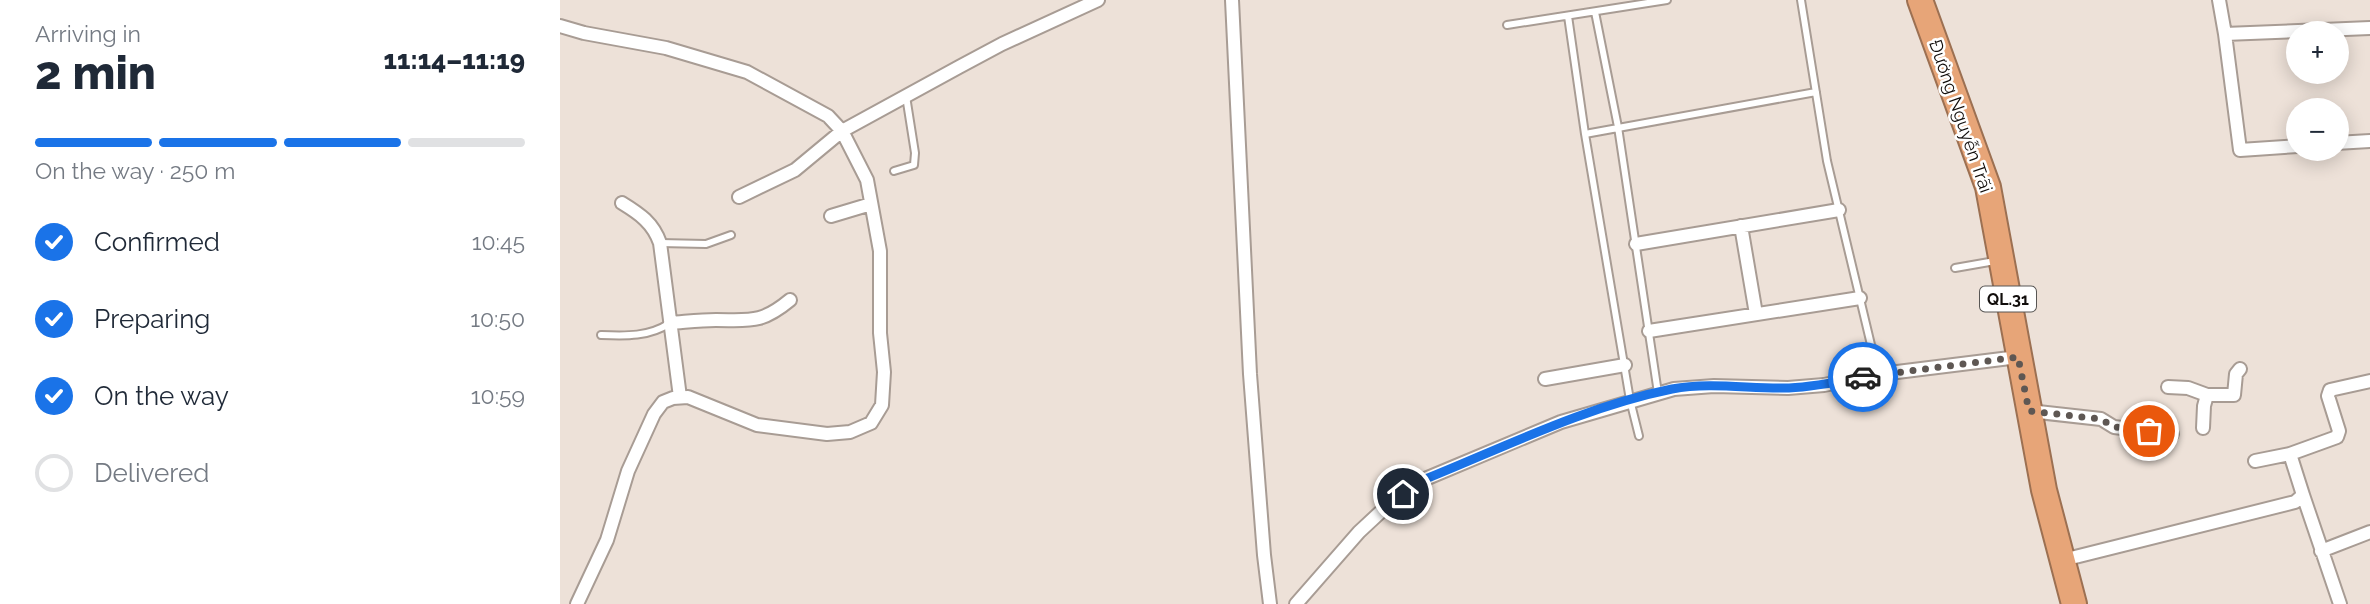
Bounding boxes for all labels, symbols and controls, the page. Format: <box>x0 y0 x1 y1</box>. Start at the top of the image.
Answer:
text: Arriving in <box>35 20 141 47</box>
map controls <box>2286 21 2349 161</box>
button: + <box>2286 21 2349 84</box>
street label: Đường Nguyễn Trãi <box>1925 37 1997 195</box>
text: 11:14–11:19 <box>384 45 525 75</box>
text: 2 min <box>35 46 156 100</box>
button: − <box>2286 98 2349 161</box>
text: On the way · 250 m <box>35 157 235 184</box>
icon: check <box>35 223 73 261</box>
text: Confirmed <box>94 227 220 257</box>
text: 10:45 <box>472 228 525 255</box>
road number: QL.31 <box>1980 286 2036 312</box>
icon: check <box>35 300 73 338</box>
text: Preparing <box>94 304 210 334</box>
text: 10:50 <box>470 305 525 332</box>
courier <box>1828 342 1898 412</box>
icon: car <box>1844 358 1882 396</box>
icon: check <box>35 377 73 415</box>
text: On the way <box>94 381 229 411</box>
text: 10:59 <box>471 382 525 409</box>
pin <box>2119 401 2179 461</box>
icon: bag <box>2130 412 2168 450</box>
text: Delivered <box>94 458 209 488</box>
pin <box>1373 464 1433 524</box>
icon: home <box>1384 475 1422 513</box>

